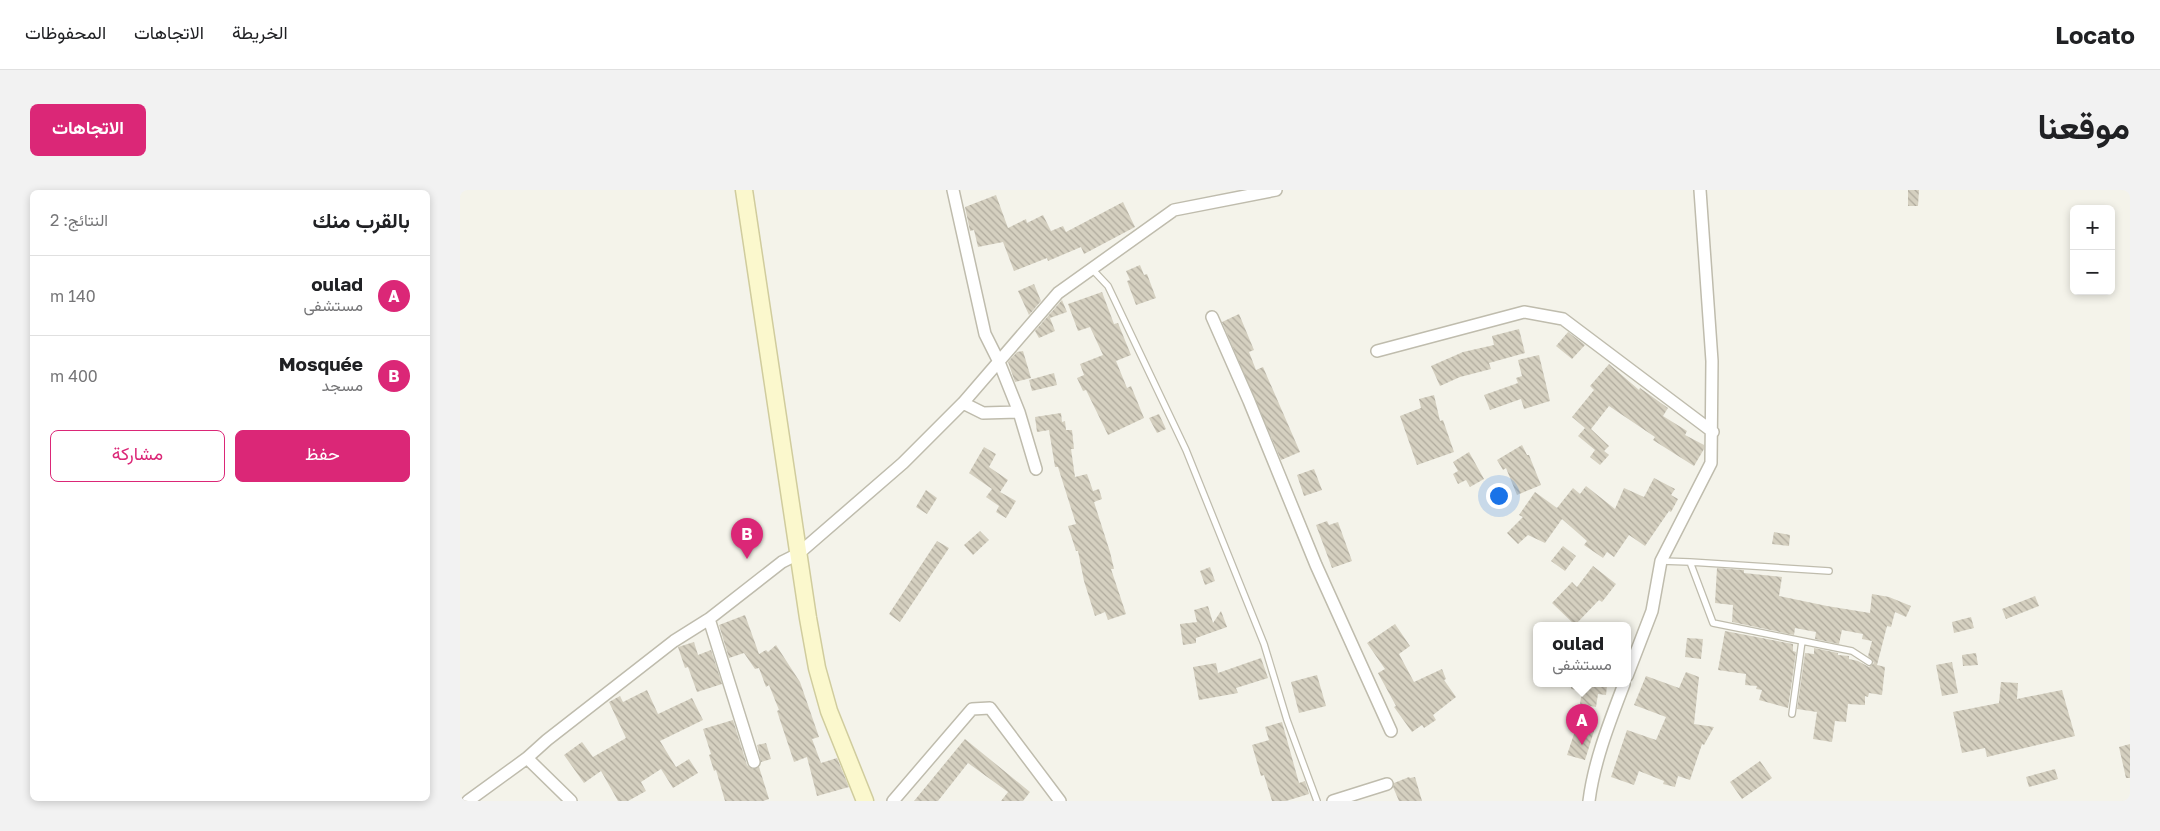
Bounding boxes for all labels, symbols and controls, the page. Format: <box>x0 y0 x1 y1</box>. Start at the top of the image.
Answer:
text: Locato <box>2055 20 2135 49</box>
text: المحفوظات <box>25 21 106 43</box>
text: الاتجاهات <box>134 21 204 43</box>
text: الخريطة <box>232 21 288 43</box>
button: الاتجاهات <box>30 104 146 156</box>
text: موقعنا <box>2037 105 2130 147</box>
map controls <box>2070 205 2115 295</box>
button: + <box>2070 205 2115 250</box>
text: بالقرب منك <box>313 207 410 233</box>
text: النتائج: 2 <box>50 210 108 230</box>
button: − <box>2070 250 2115 295</box>
text: oulad <box>311 272 363 295</box>
text: 140 m <box>50 286 96 306</box>
text: A <box>388 286 400 306</box>
text: مستشفى <box>303 295 363 315</box>
text: Mosquée <box>279 352 363 375</box>
text: 400 m <box>50 366 98 386</box>
text: B <box>388 366 400 386</box>
text: مسجد <box>322 375 363 395</box>
button: مشاركة <box>50 430 225 482</box>
button: حفظ <box>235 430 410 482</box>
your location <box>1486 483 1512 509</box>
pin: B <box>731 518 763 559</box>
popup <box>1533 622 1631 687</box>
text: oulad <box>1552 631 1604 654</box>
text: مستشفى <box>1552 654 1612 674</box>
pin: A <box>1566 704 1598 745</box>

